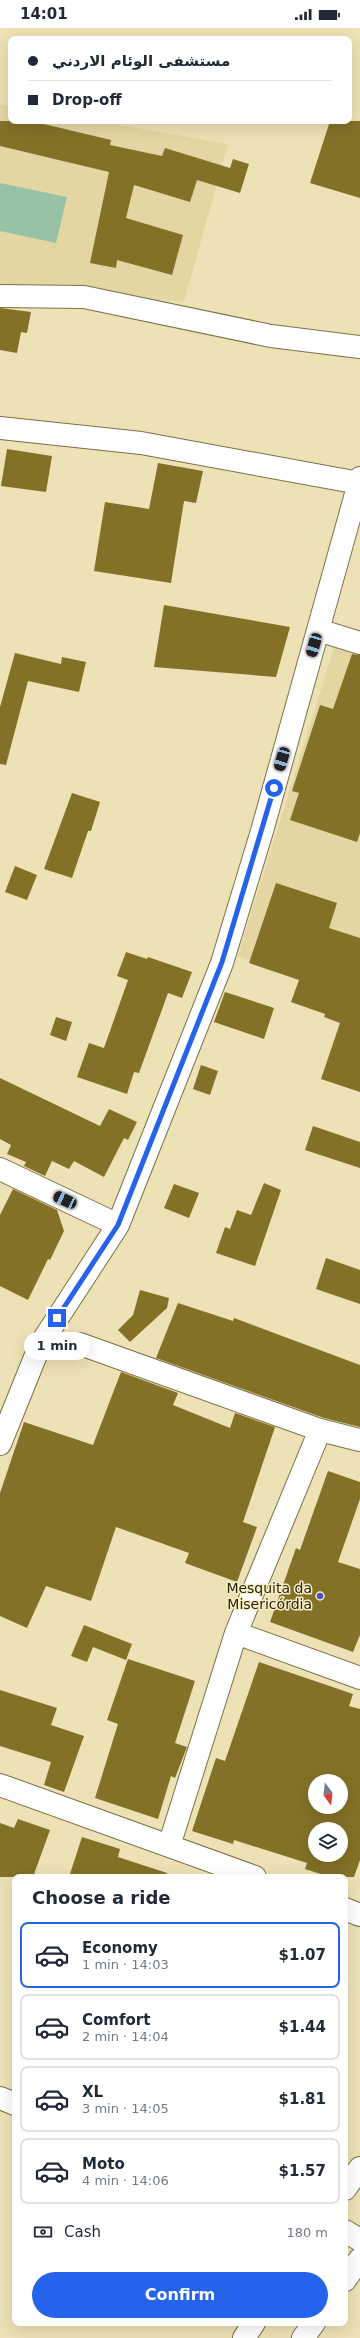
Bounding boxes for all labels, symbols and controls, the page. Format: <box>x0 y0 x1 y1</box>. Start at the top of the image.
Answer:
text: 14:01 <box>20 5 68 23</box>
text: مستشفى الوئام الاردني <box>52 52 230 70</box>
text: Drop-off <box>52 91 122 109</box>
car <box>305 632 323 658</box>
car <box>273 746 291 772</box>
route start <box>265 779 283 797</box>
car <box>52 1189 78 1211</box>
route end <box>48 1309 66 1327</box>
callout: 1 min <box>24 1332 90 1360</box>
text: 1 min <box>37 1338 77 1353</box>
place label: Mesquita da Misericórdia <box>226 1580 312 1612</box>
marker: Mesquita da Misericórdia <box>315 1591 325 1601</box>
north arrow <box>308 1774 348 1814</box>
map controls <box>308 1774 348 1862</box>
button: layers <box>308 1822 348 1862</box>
text: Choose a ride <box>32 1887 171 1908</box>
icon: car <box>34 1937 70 1973</box>
text: Economy <box>82 1939 158 1957</box>
text: $1.07 <box>279 1946 326 1964</box>
text: 1 min · 14:03 <box>82 1957 169 1972</box>
icon: car <box>34 2009 70 2045</box>
text: Comfort <box>82 2011 150 2029</box>
text: $1.44 <box>279 2018 326 2036</box>
text: 2 min · 14:04 <box>82 2029 169 2044</box>
icon: car <box>34 2081 70 2117</box>
text: XL <box>82 2083 103 2101</box>
text: $1.81 <box>279 2090 326 2108</box>
text: 3 min · 14:05 <box>82 2101 169 2116</box>
icon: car <box>34 2153 70 2189</box>
text: Moto <box>82 2155 125 2173</box>
text: $1.57 <box>279 2162 326 2180</box>
text: 4 min · 14:06 <box>82 2173 169 2188</box>
icon: cash <box>32 2221 54 2243</box>
text: Cash <box>64 2223 101 2241</box>
text: 180 m <box>286 2225 328 2240</box>
button: Confirm <box>32 2272 328 2318</box>

